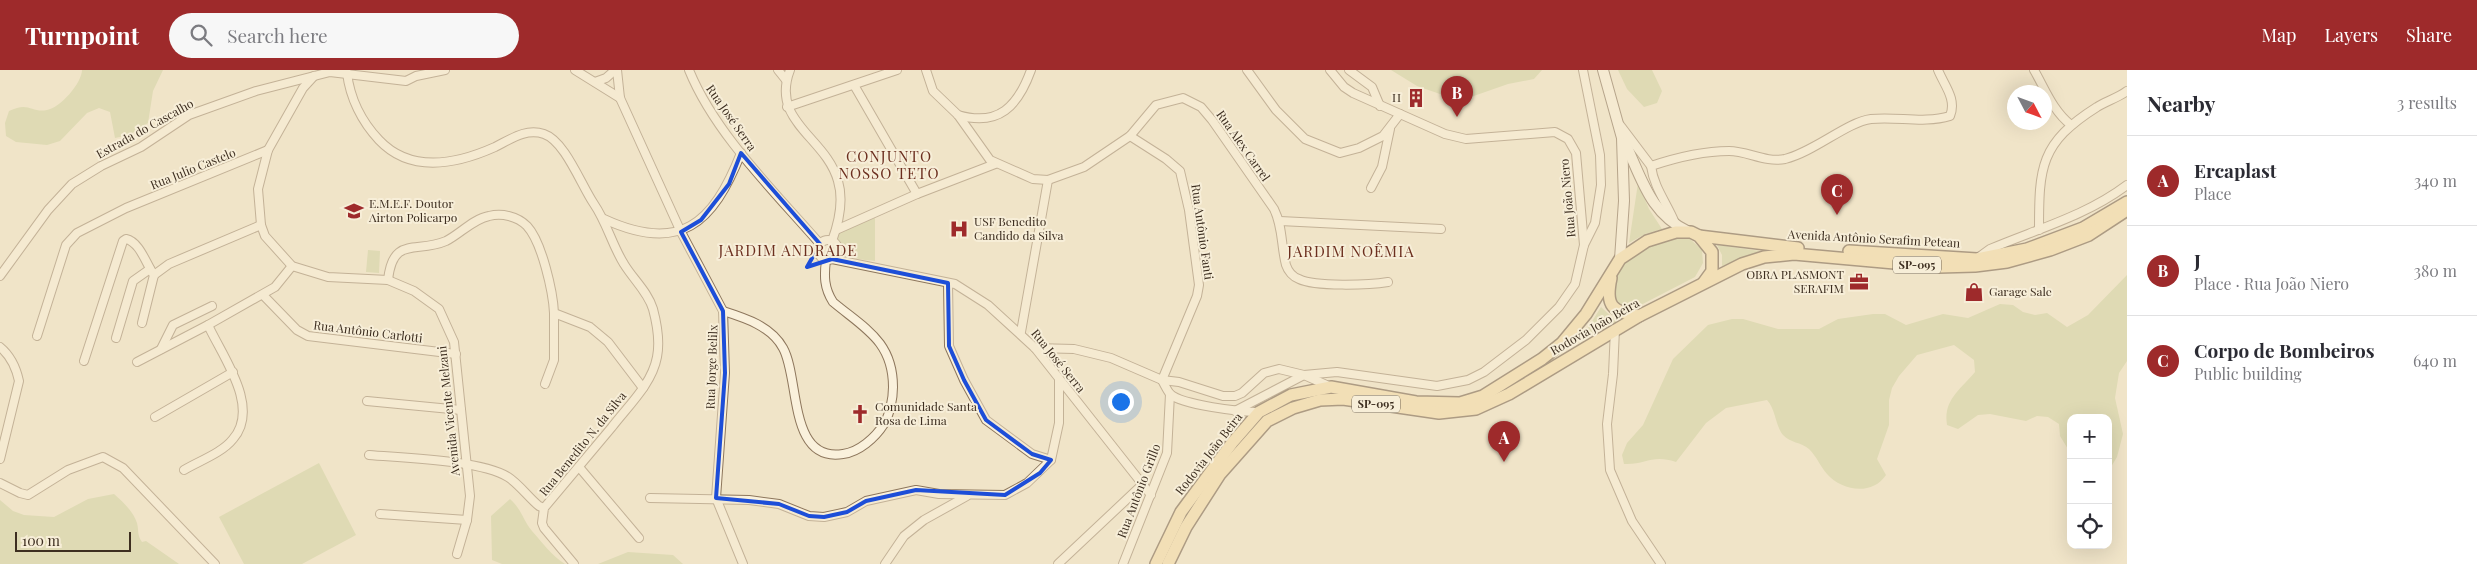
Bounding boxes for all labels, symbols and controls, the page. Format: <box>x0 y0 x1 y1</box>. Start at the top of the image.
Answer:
search box <box>169 13 519 58</box>
text: Turnpoint <box>25 19 139 51</box>
icon: search <box>187 21 215 49</box>
text: Search here <box>227 22 328 48</box>
text: Map <box>2261 23 2296 47</box>
text: Layers <box>2324 23 2378 47</box>
text: Share <box>2406 23 2452 47</box>
pin: B <box>1441 76 1473 117</box>
street label: Rua José Serra <box>703 81 761 154</box>
north arrow <box>2007 85 2052 130</box>
building icon: H <box>1405 87 1427 109</box>
place label: H <box>1392 89 1401 105</box>
text: Nearby <box>2147 89 2216 117</box>
text: 3 results <box>2397 92 2457 113</box>
street label: Estrada do Cascalho <box>93 94 196 162</box>
street label: Rua Alex Carrel <box>1213 107 1275 185</box>
street label: Rua Julio Castelo <box>148 144 238 192</box>
district label: CONJUNTO NOSSO TETO <box>838 146 940 183</box>
text: Ercaplast <box>2194 157 2277 183</box>
street label: Rua João Niero <box>1556 158 1578 238</box>
text: A <box>2158 170 2168 191</box>
text: 340 m <box>2414 170 2457 191</box>
pin: C <box>1821 174 1853 215</box>
street label: Rua Antônio Fanti <box>1188 183 1218 281</box>
text: Place <box>2194 183 2232 204</box>
place label: E.M.E.F. Doutor Airton Policarpo <box>368 195 458 225</box>
school or university icon: E.M.E.F. Doutor Airton Policarpo <box>343 200 365 222</box>
place label: USF Benedito Candido da Silva <box>974 213 1063 243</box>
hospital icon: USF Benedito Candido da Silva <box>948 218 970 240</box>
street label: Avenida Antônio Serafim Petean <box>1786 225 1961 251</box>
district label: JARDIM ANDRADE <box>718 240 857 260</box>
district label: JARDIM NOÊMIA <box>1286 241 1415 261</box>
text: J <box>2194 247 2201 273</box>
road number: SP-095 <box>1893 256 1941 274</box>
text: B <box>2158 260 2168 281</box>
text: 380 m <box>2414 260 2457 281</box>
place label: OBRA PLASMONT SERAFIM <box>1746 266 1845 296</box>
office icon: OBRA PLASMONT SERAFIM <box>1848 271 1870 293</box>
text: Place · Rua João Niero <box>2194 273 2349 294</box>
shop icon: Garage Sale <box>1963 281 1985 303</box>
place label: Garage Sale <box>1989 283 2052 299</box>
street label: Rodovia João Beira <box>1547 294 1642 358</box>
street label: Rua Antônio Carlotti <box>313 316 424 346</box>
street label: Rua Jorge Belilx <box>702 324 720 410</box>
street label: Rua José Serra <box>1028 325 1089 396</box>
text: Corpo de Bombeiros <box>2194 337 2374 363</box>
street label: Avenida Vicente Melzani <box>433 345 463 478</box>
text: C <box>2157 350 2169 371</box>
text: 640 m <box>2413 350 2457 371</box>
text: Public building <box>2194 363 2302 384</box>
street label: Rua Benedito N. da Silva <box>535 388 629 499</box>
your location <box>1108 389 1134 415</box>
road number: SP-095 <box>1352 396 1400 412</box>
place label: Comunidade Santa Rosa de Lima <box>875 398 977 428</box>
church icon: Comunidade Santa Rosa de Lima <box>849 403 871 425</box>
street label: Rodovia João Beira <box>1171 409 1245 498</box>
map controls <box>2067 414 2112 549</box>
button: + <box>2067 414 2112 459</box>
pin: A <box>1488 421 1520 462</box>
street label: Rua Antônio Grillo <box>1113 441 1164 540</box>
button: − <box>2067 459 2112 504</box>
button: locate <box>2067 504 2112 549</box>
scale bar <box>15 529 131 552</box>
text: 100 m <box>22 531 60 550</box>

